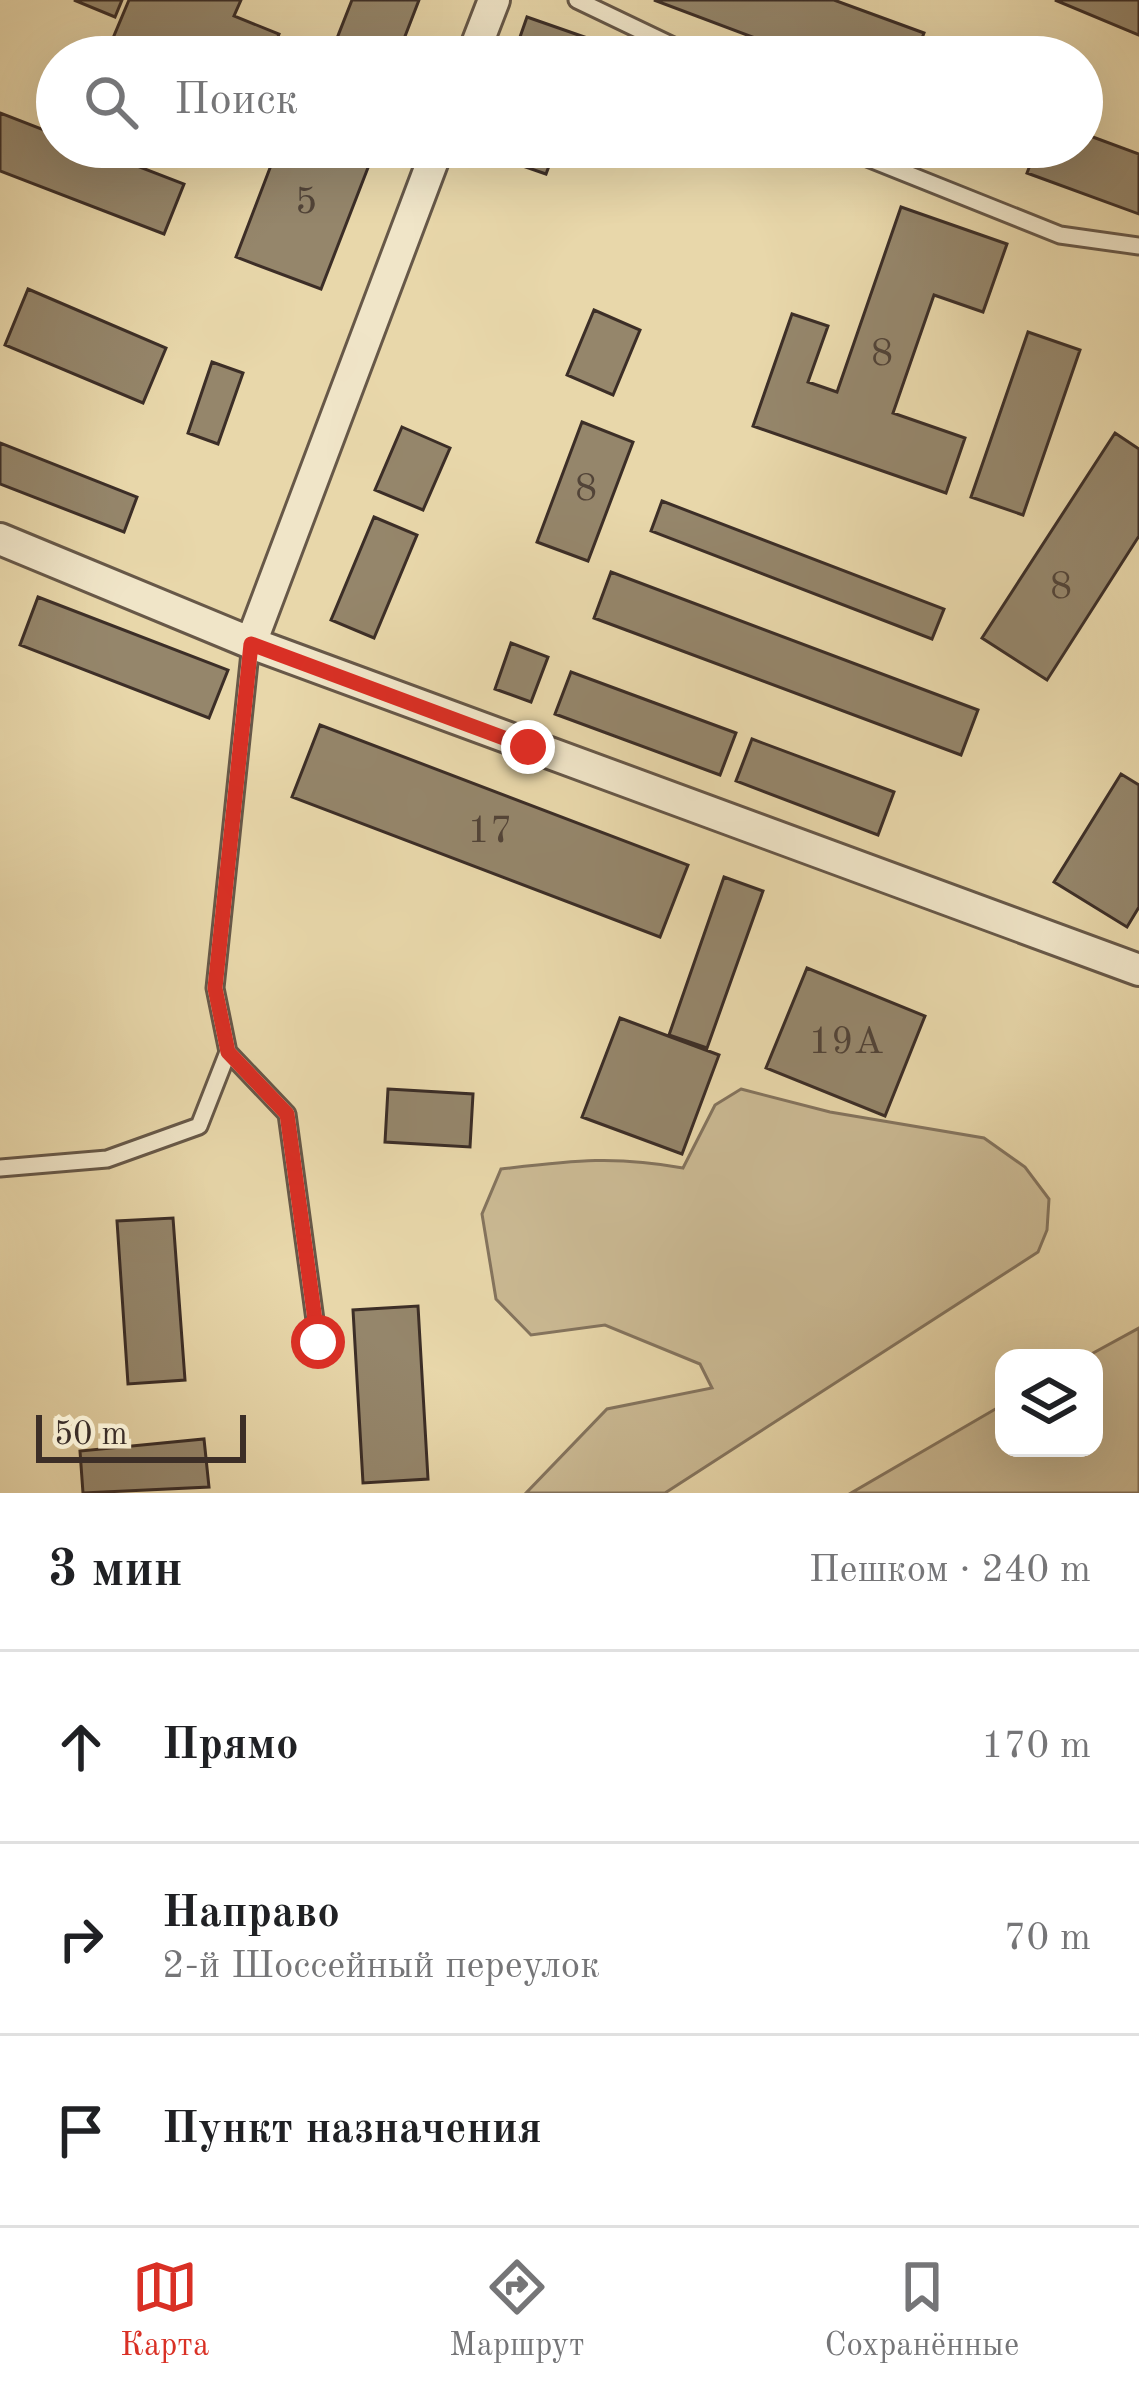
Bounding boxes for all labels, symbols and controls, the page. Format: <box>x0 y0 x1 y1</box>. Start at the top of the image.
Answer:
search box <box>36 36 1103 168</box>
icon: search <box>78 69 144 135</box>
text: Поиск <box>174 79 298 124</box>
house number: 5 <box>295 183 317 222</box>
house number: 8 <box>871 335 893 374</box>
house number: 8 <box>575 470 597 509</box>
house number: 8 <box>1050 568 1072 607</box>
route end <box>501 720 555 774</box>
house number: 17 <box>467 812 513 851</box>
house number: 19А <box>808 1023 884 1062</box>
route start <box>291 1315 345 1369</box>
map controls <box>995 1349 1103 1457</box>
button: layers <box>995 1349 1103 1457</box>
scale bar <box>36 1409 246 1462</box>
text: 50 m <box>54 1419 128 1452</box>
text: 3 мин <box>48 1546 183 1597</box>
text: Пешком · 240 m <box>809 1551 1091 1590</box>
icon: ahead <box>48 1714 114 1780</box>
text: Прямо <box>162 1724 299 1769</box>
text: 170 m <box>981 1727 1091 1766</box>
text: Направо <box>162 1892 340 1937</box>
icon: right <box>48 1906 114 1972</box>
text: 70 m <box>1004 1919 1091 1958</box>
text: 2-й Шоссейный переулок <box>162 1947 600 1986</box>
icon: arrive <box>48 2098 114 2164</box>
text: Пункт назначения <box>162 2108 542 2153</box>
tab: Карта <box>120 2254 209 2367</box>
tab: Маршрут <box>449 2254 585 2367</box>
tab: Сохранённые <box>824 2254 1019 2367</box>

